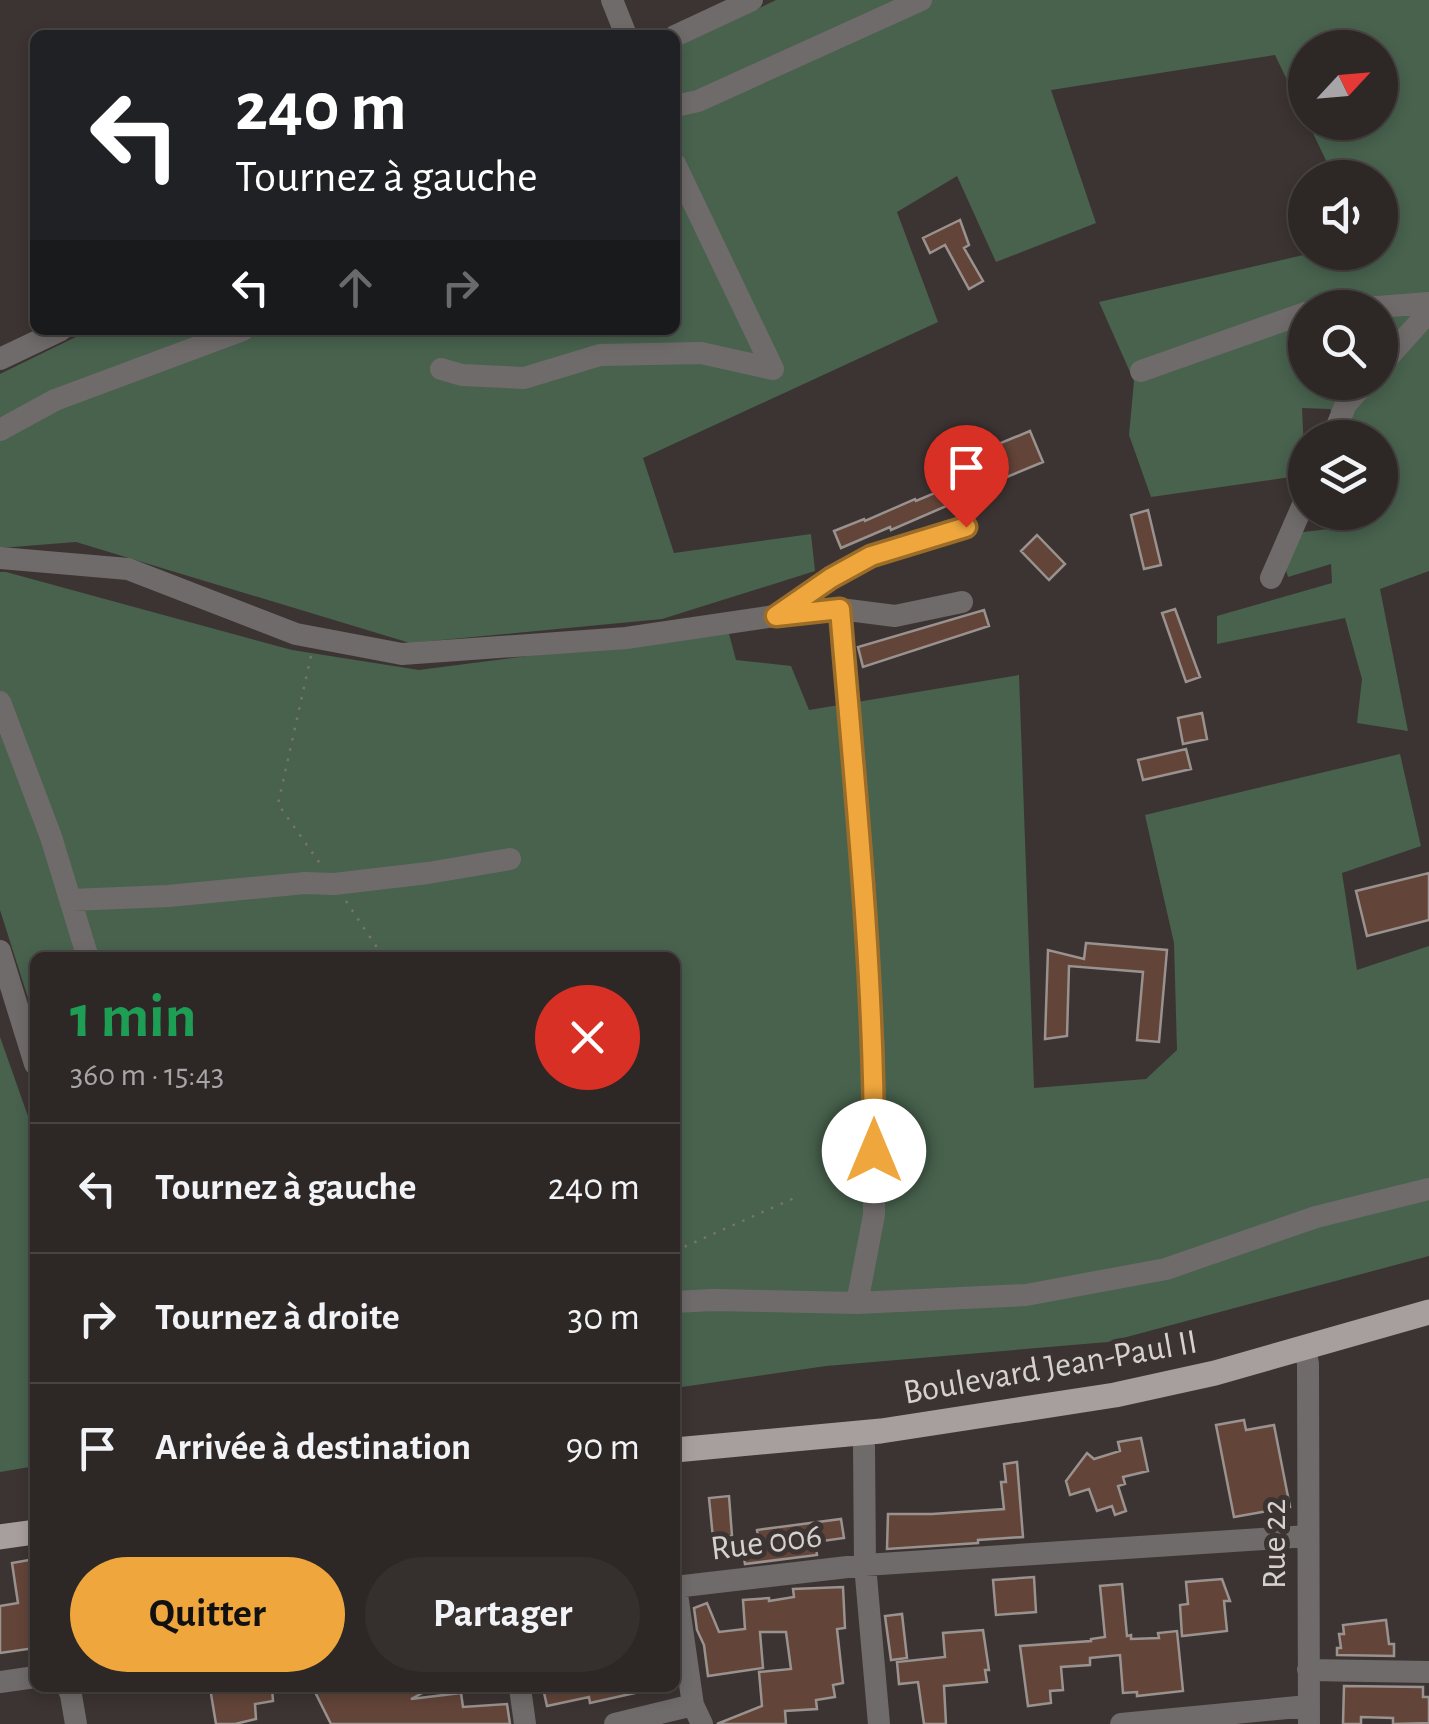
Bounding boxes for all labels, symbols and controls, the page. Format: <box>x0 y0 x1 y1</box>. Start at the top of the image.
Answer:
north arrow <box>1288 30 1398 140</box>
map controls <box>1288 30 1398 530</box>
icon: left <box>70 70 200 200</box>
text: 240 m <box>235 73 407 143</box>
text: Tournez à gauche <box>235 155 538 200</box>
button: sound <box>1288 160 1398 270</box>
icon: left <box>223 260 278 315</box>
icon: ahead <box>328 260 383 315</box>
icon: right <box>433 260 488 315</box>
button: search <box>1288 290 1398 400</box>
button: layers <box>1288 420 1398 530</box>
pin <box>924 425 1009 528</box>
icon: arrive <box>939 440 994 495</box>
button: close <box>535 985 640 1090</box>
text: 1 min <box>70 988 196 1048</box>
text: 360 m · 15:43 <box>70 1059 224 1091</box>
position arrow <box>822 1099 926 1203</box>
icon: left <box>70 1161 125 1216</box>
text: Tournez à gauche <box>155 1169 417 1207</box>
text: 240 m <box>548 1169 640 1207</box>
icon: right <box>70 1291 125 1346</box>
text: Tournez à droite <box>155 1299 400 1337</box>
text: 30 m <box>568 1299 640 1337</box>
street label: Boulevard Jean-Paul II <box>901 1324 1200 1411</box>
icon: arrive <box>70 1421 125 1476</box>
text: Arrivée à destination <box>155 1429 471 1467</box>
text: 90 m <box>565 1429 640 1467</box>
street label: Rue 22 <box>1257 1499 1292 1589</box>
street label: Rue 006 <box>709 1518 824 1567</box>
button: Quitter <box>70 1557 345 1672</box>
button: Partager <box>365 1557 640 1672</box>

